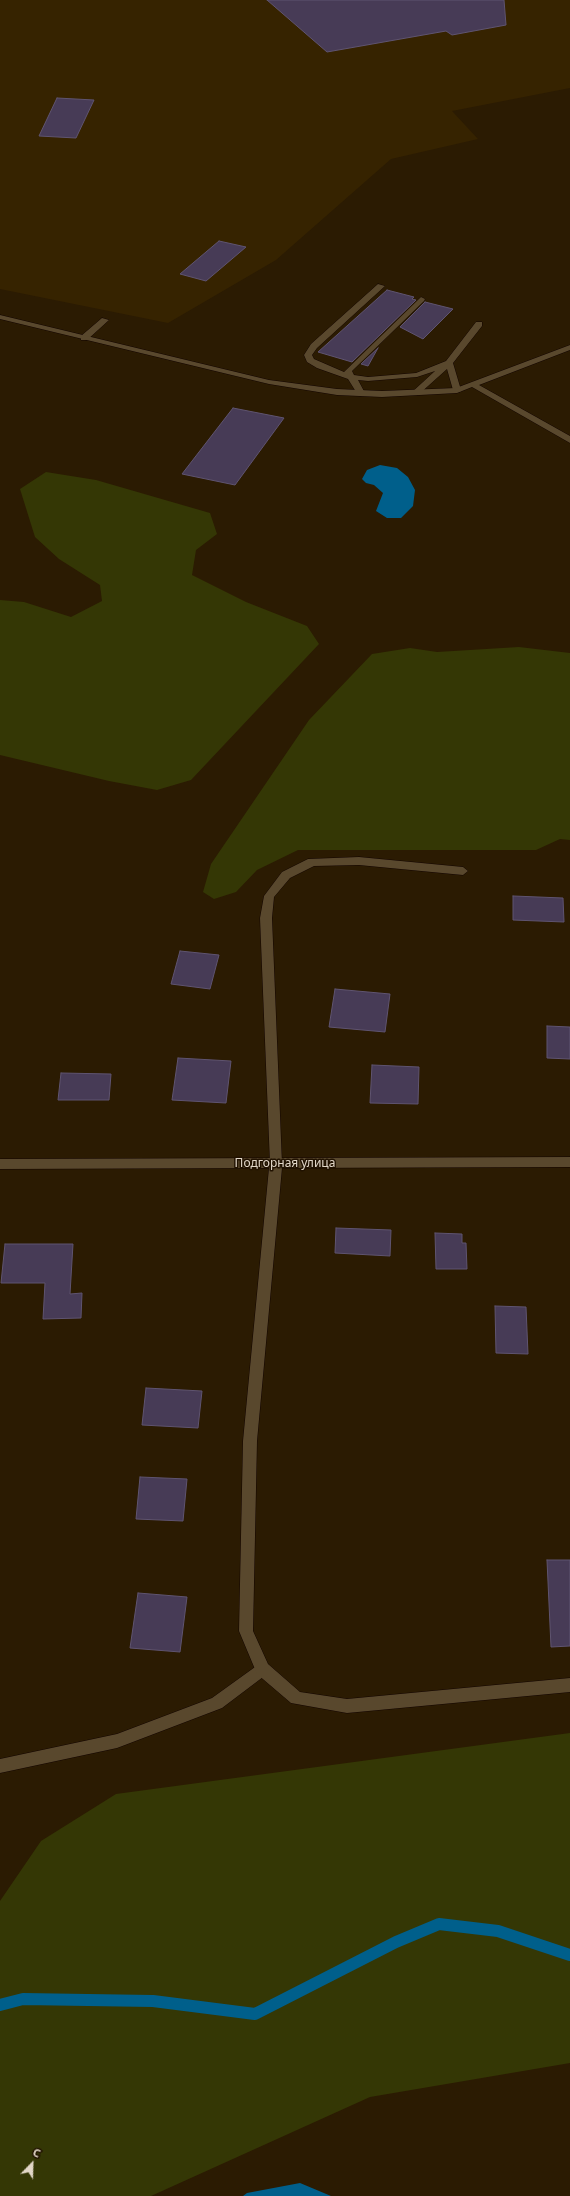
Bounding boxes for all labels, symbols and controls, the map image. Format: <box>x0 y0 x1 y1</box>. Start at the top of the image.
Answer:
street label: Подгорная улица <box>235 1157 335 1171</box>
north arrow <box>12 2144 52 2184</box>
text: С <box>31 2144 43 2161</box>

